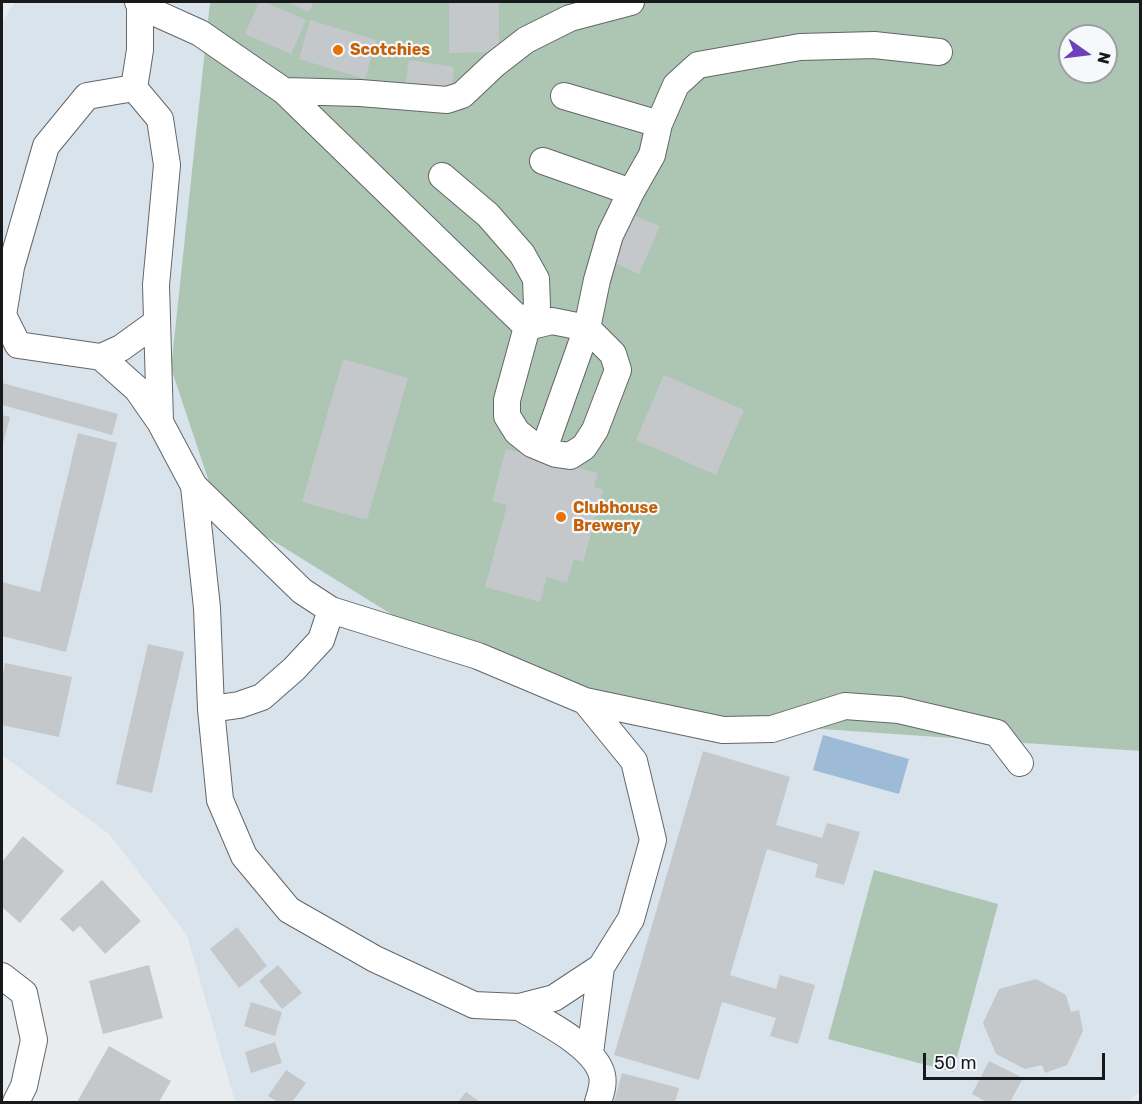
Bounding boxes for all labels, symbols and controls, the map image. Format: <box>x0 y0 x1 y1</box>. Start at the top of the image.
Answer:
north arrow <box>1058 24 1118 84</box>
place label: Scotchies <box>350 40 430 60</box>
marker: Scotchies <box>331 43 345 57</box>
text: N <box>1093 50 1115 66</box>
place label: Clubhouse Brewery <box>573 498 658 536</box>
marker: Clubhouse Brewery <box>554 510 568 524</box>
scale bar <box>926 1041 1108 1079</box>
text: 50 m <box>934 1052 977 1074</box>

